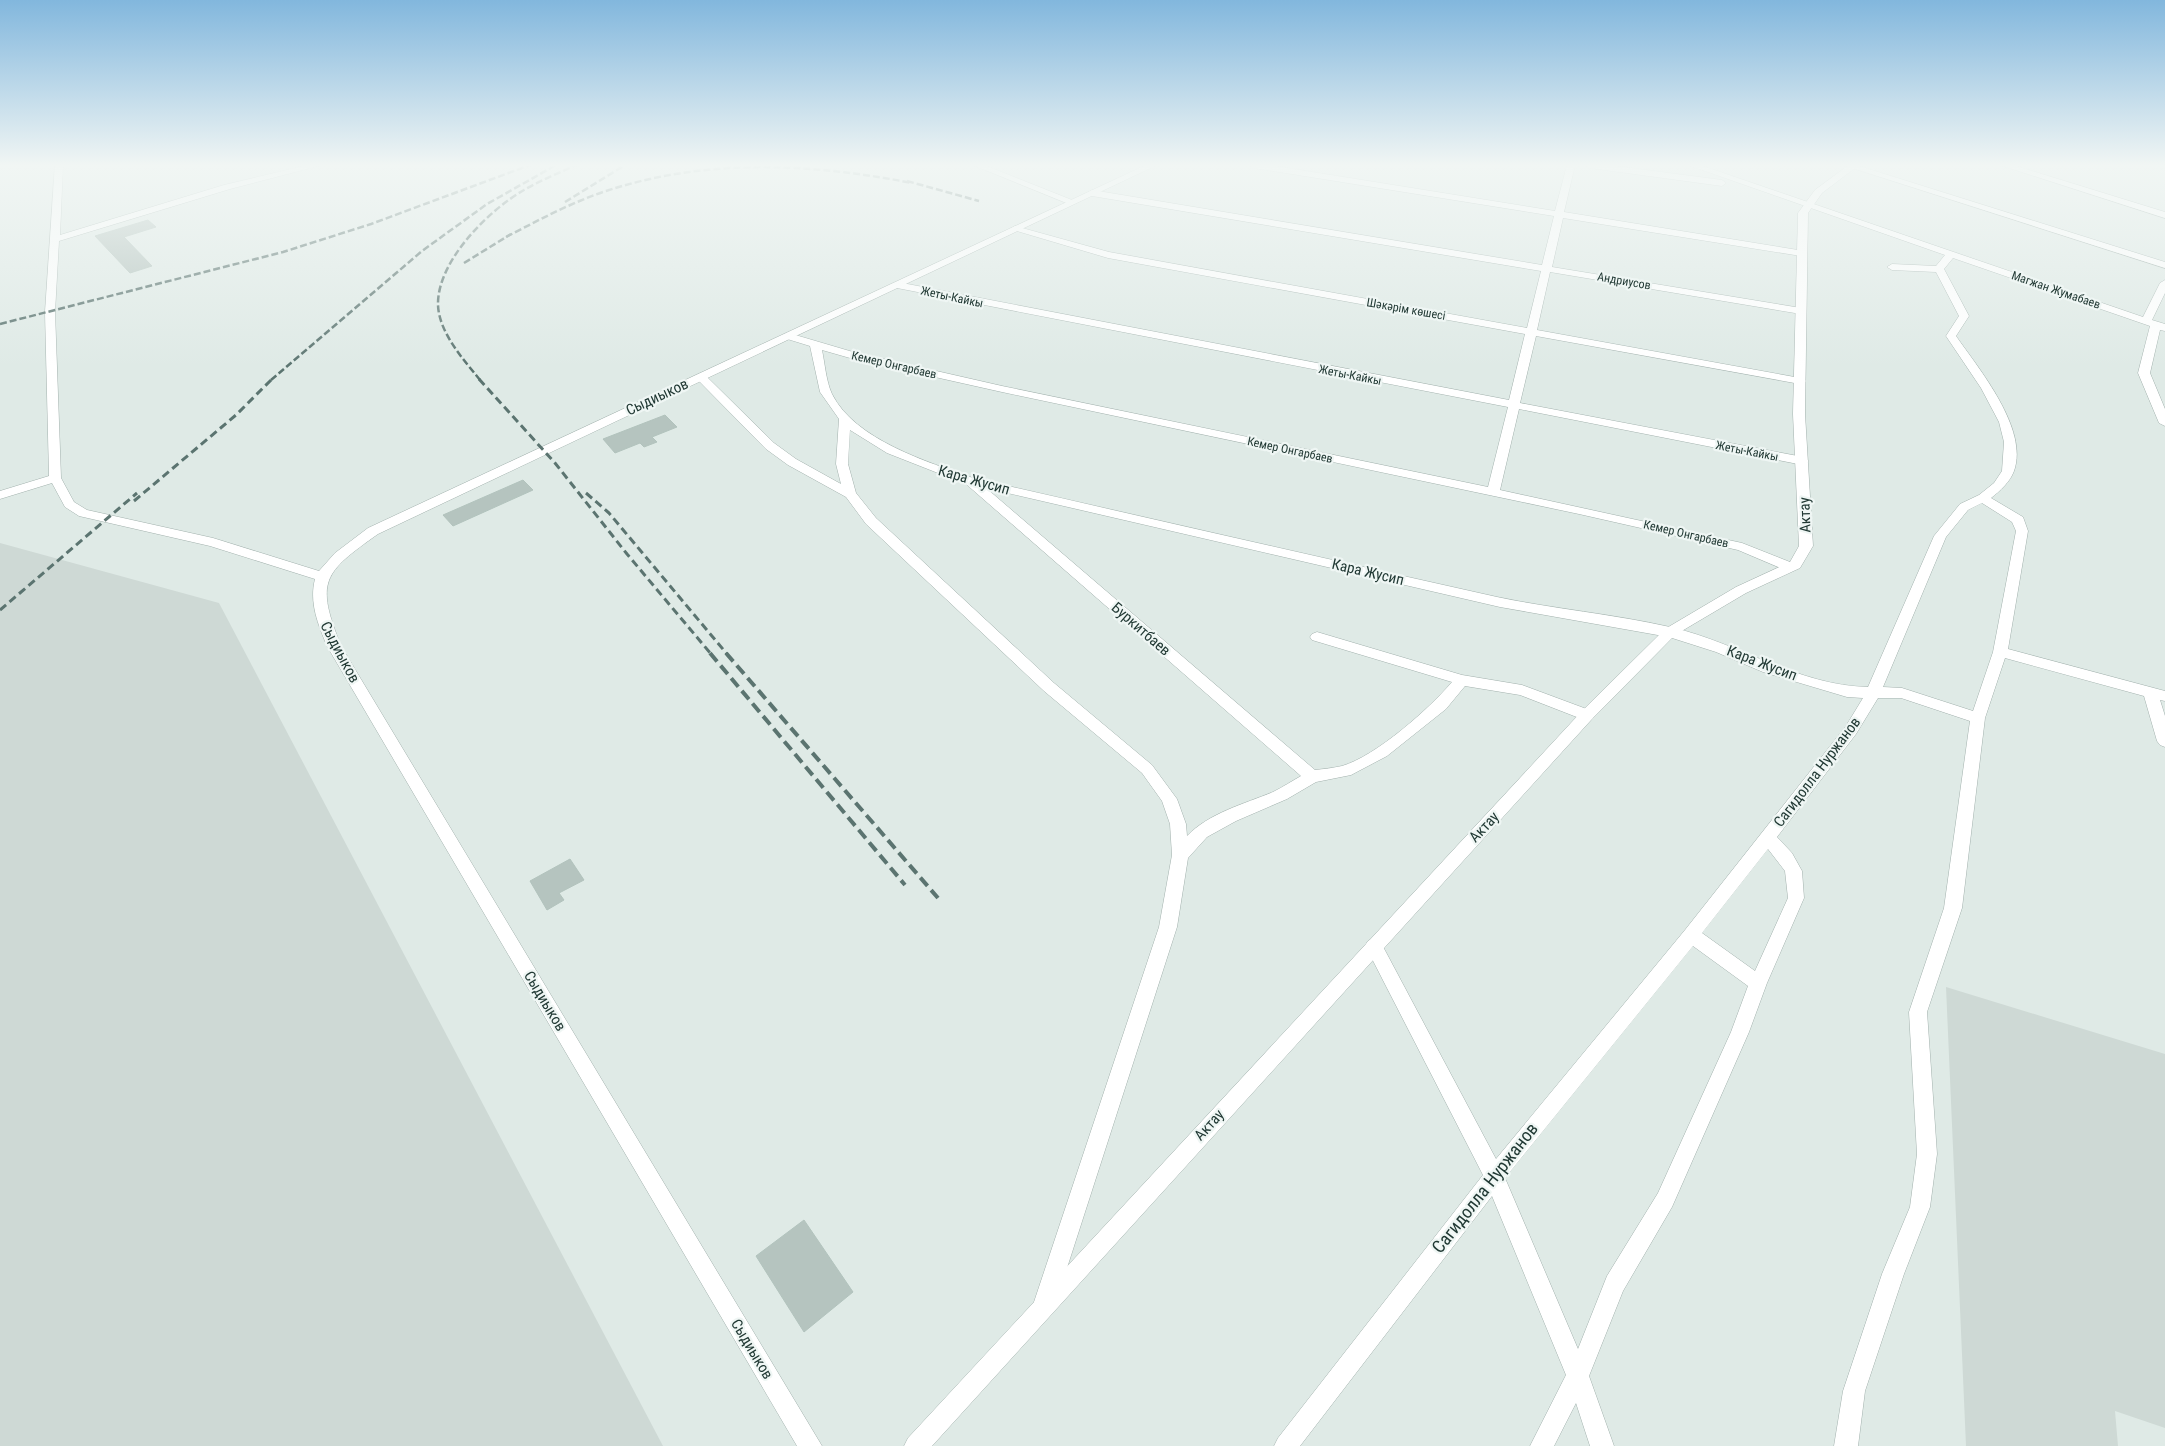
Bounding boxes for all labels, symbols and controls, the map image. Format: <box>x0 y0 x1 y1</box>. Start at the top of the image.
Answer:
street label: Магжан Жумабаев <box>2010 268 2102 312</box>
street label: Андриусов <box>1596 269 1652 293</box>
street label: Жеты-Кайкы <box>919 284 985 310</box>
street label: Шәкәрім көшесі <box>1365 295 1447 323</box>
street label: Кемер Онгарбаев <box>850 348 938 382</box>
street label: Жеты-Кайкы <box>1317 362 1383 388</box>
street label: Сыдиыков <box>623 375 691 419</box>
street label: Кемер Онгарбаев <box>1246 434 1334 466</box>
street label: Жеты-Кайкы <box>1714 438 1780 464</box>
street label: Кара Жусип <box>936 461 1012 499</box>
street label: Актау <box>1795 497 1815 533</box>
street label: Кемер Онгарбаев <box>1642 517 1730 551</box>
street label: Кара Жусип <box>1330 555 1406 589</box>
street label: Буркитбаев <box>1108 599 1174 659</box>
street label: Сыдиыков <box>316 618 364 686</box>
street label: Кара Жусип <box>1724 641 1800 685</box>
street label: Сагидолла Нуржанов <box>1770 713 1864 831</box>
street label: Актау <box>1465 808 1503 846</box>
street label: Сыдиыков <box>520 968 570 1034</box>
street label: Актау <box>1190 1106 1228 1144</box>
street label: Сагидолла Нуржанов <box>1427 1118 1542 1257</box>
street label: Сыдиыков <box>727 1316 777 1382</box>

